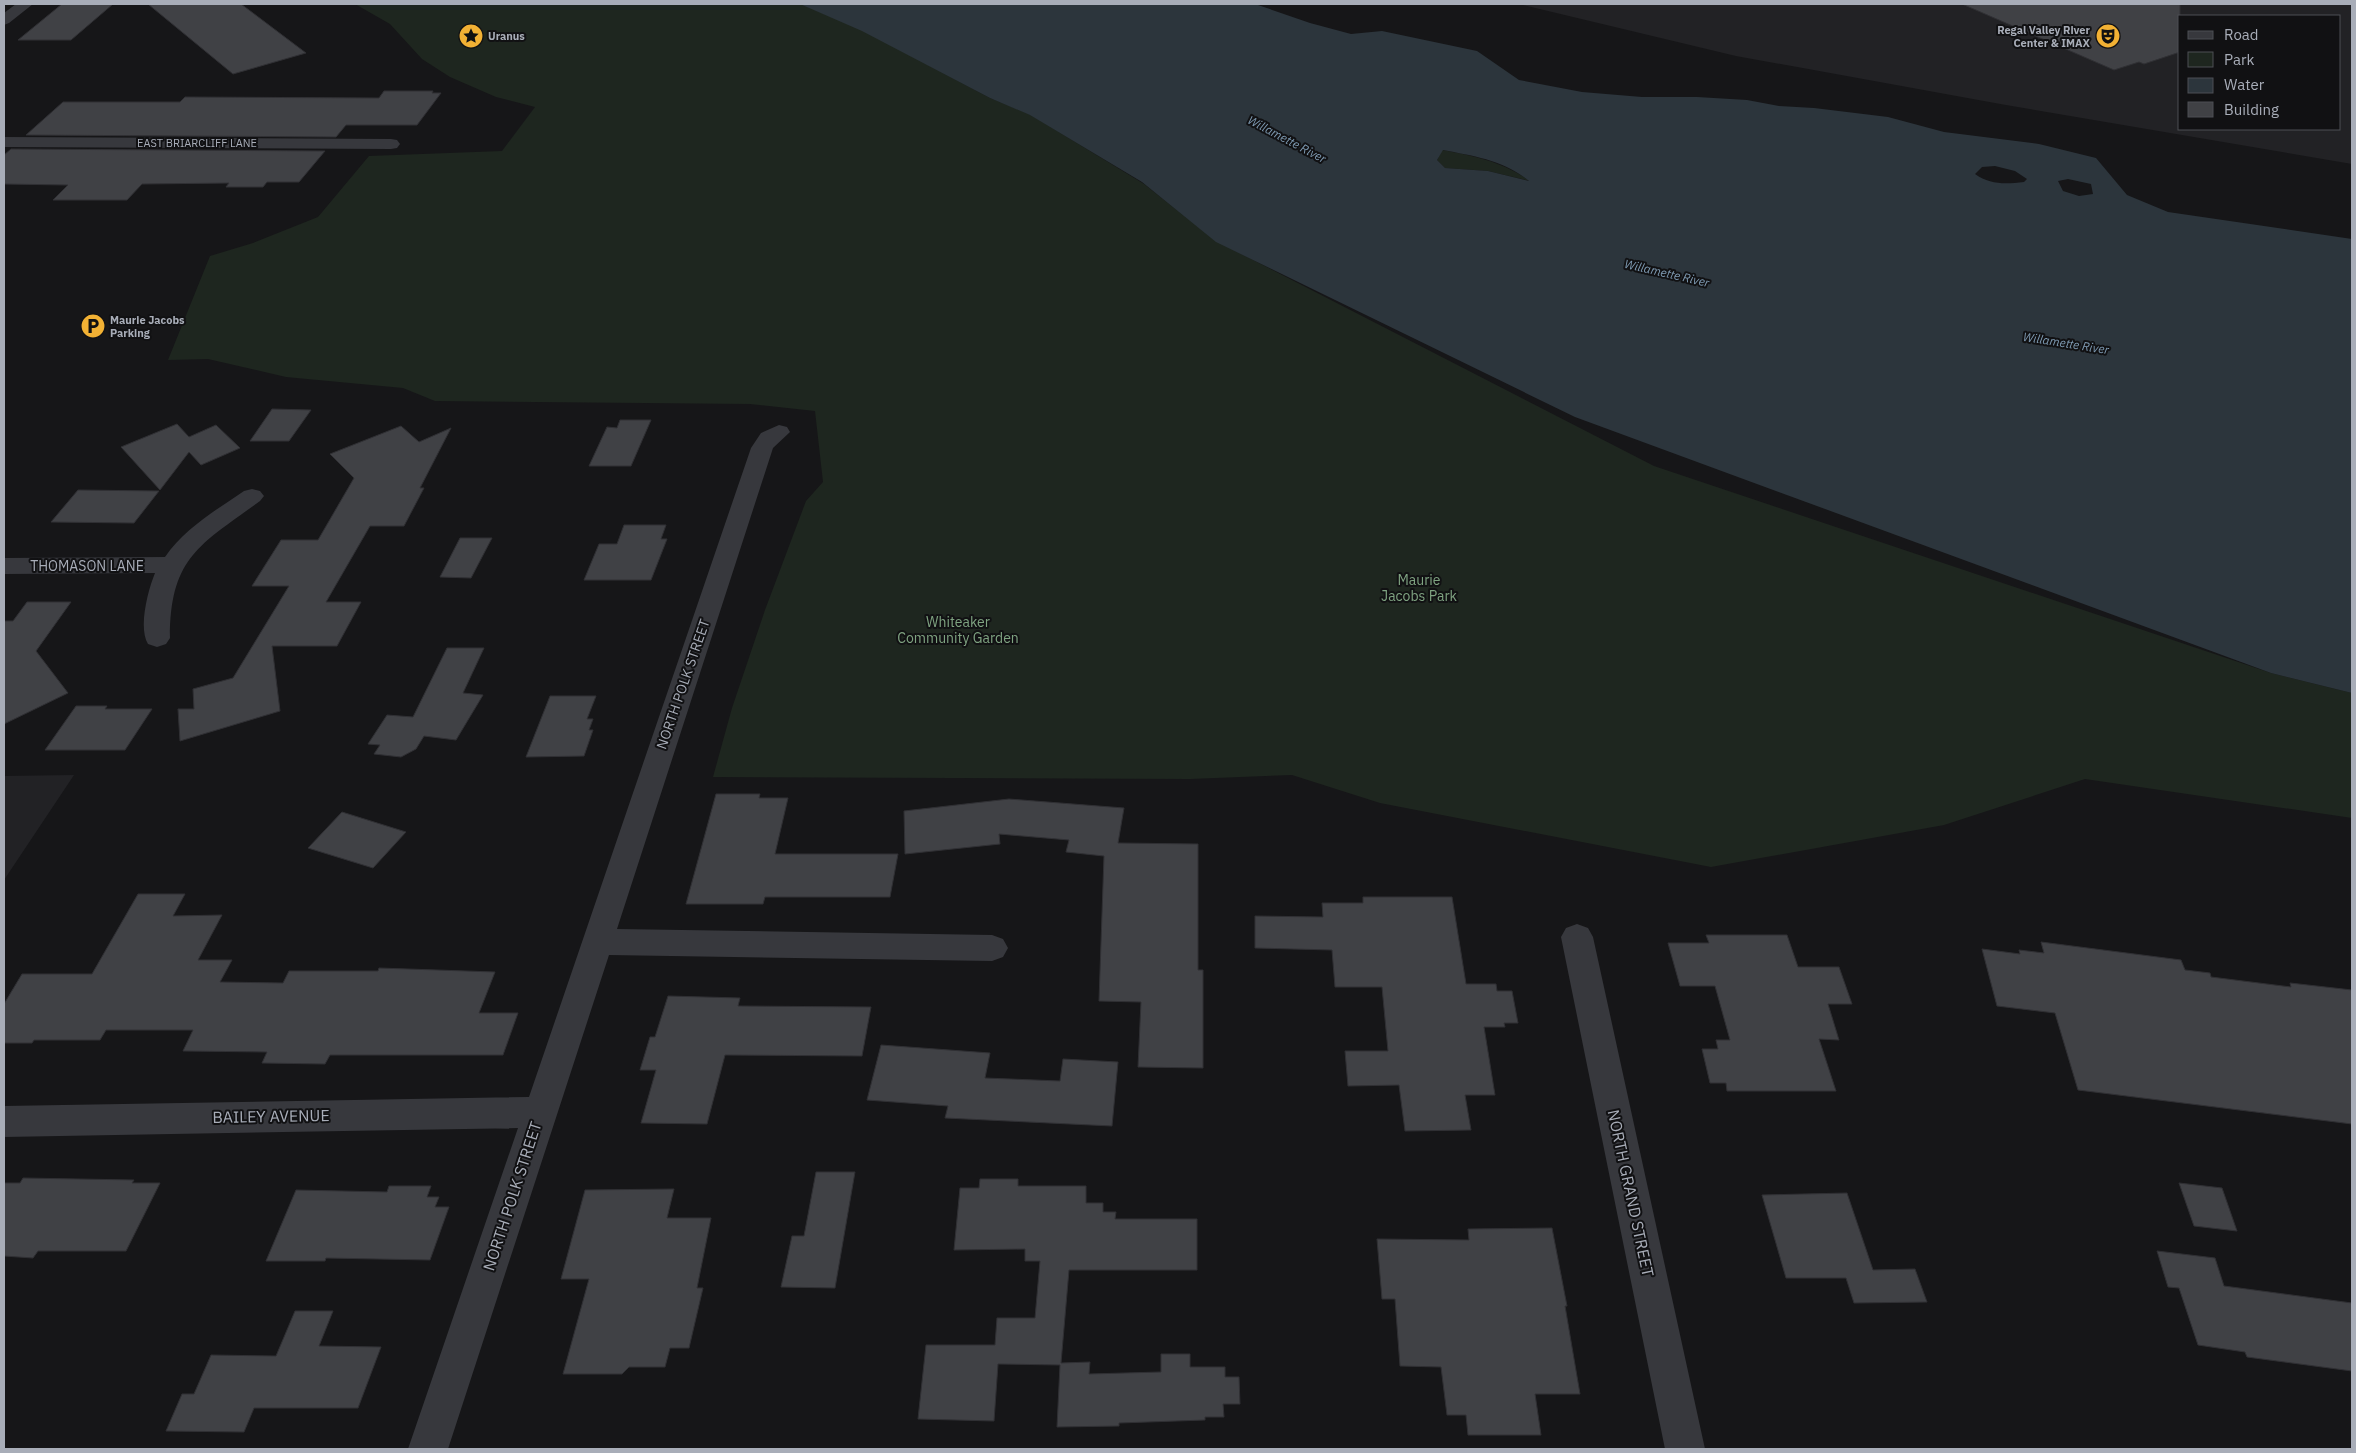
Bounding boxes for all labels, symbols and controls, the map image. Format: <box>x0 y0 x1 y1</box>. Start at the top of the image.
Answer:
legend <box>2178 15 2341 130</box>
place icon: Uranus <box>458 23 484 49</box>
place label: Regal Valley River Center & IMAX <box>1997 23 2091 50</box>
theatre icon: Regal Valley River Center & IMAX <box>2095 23 2121 49</box>
text: Road <box>2224 25 2259 44</box>
place label: Uranus <box>488 29 525 43</box>
text: Park <box>2224 50 2254 69</box>
text: Water <box>2224 75 2265 94</box>
text: Building <box>2224 100 2279 119</box>
water label: Willamette River <box>1245 112 1329 166</box>
street label: EAST BRIARCLIFF LANE <box>137 136 257 150</box>
water label: Willamette River <box>1623 256 1711 290</box>
parking icon: Maurie Jacobs Parking <box>80 313 106 339</box>
place label: Maurie Jacobs Parking <box>110 313 185 340</box>
water label: Willamette River <box>2022 329 2110 357</box>
street label: THOMASON LANE <box>30 557 144 575</box>
park label: Maurie Jacobs Park <box>1381 571 1458 605</box>
park label: Whiteaker Community Garden <box>897 613 1019 647</box>
street label: NORTH POLK STREET <box>652 617 714 751</box>
street label: BAILEY AVENUE <box>212 1105 330 1127</box>
street label: NORTH GRAND STREET <box>1603 1108 1659 1278</box>
street label: NORTH POLK STREET <box>478 1119 546 1273</box>

